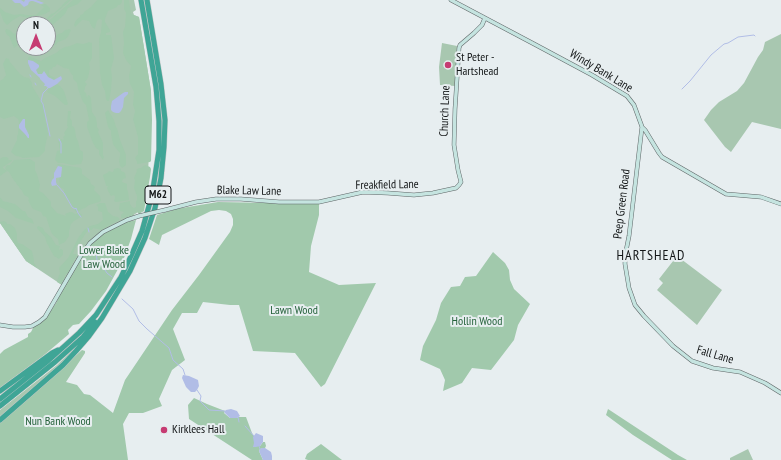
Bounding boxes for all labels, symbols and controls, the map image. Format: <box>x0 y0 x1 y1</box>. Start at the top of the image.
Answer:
north arrow <box>16 16 56 56</box>
text: N <box>33 18 39 32</box>
street label: Windy Bank Lane <box>567 47 635 95</box>
place label: St Peter - Hartshead <box>456 51 498 79</box>
marker: St Peter - Hartshead <box>443 60 453 70</box>
street label: Church Lane <box>437 85 453 137</box>
street label: Peep Green Road <box>611 168 633 240</box>
street label: Freakfield Lane <box>355 177 419 193</box>
street label: Blake Law Lane <box>217 183 281 199</box>
road number: M62 <box>145 186 171 204</box>
park label: Lower Blake Law Wood <box>79 244 129 272</box>
district label: HARTSHEAD <box>617 248 685 264</box>
park label: Lawn Wood <box>270 304 318 318</box>
park label: Hollin Wood <box>452 315 502 329</box>
street label: Fall Lane <box>695 343 735 367</box>
park label: Nun Bank Wood <box>25 415 91 429</box>
place label: Kirklees Hall <box>172 423 224 437</box>
marker: Kirklees Hall <box>159 425 169 435</box>

